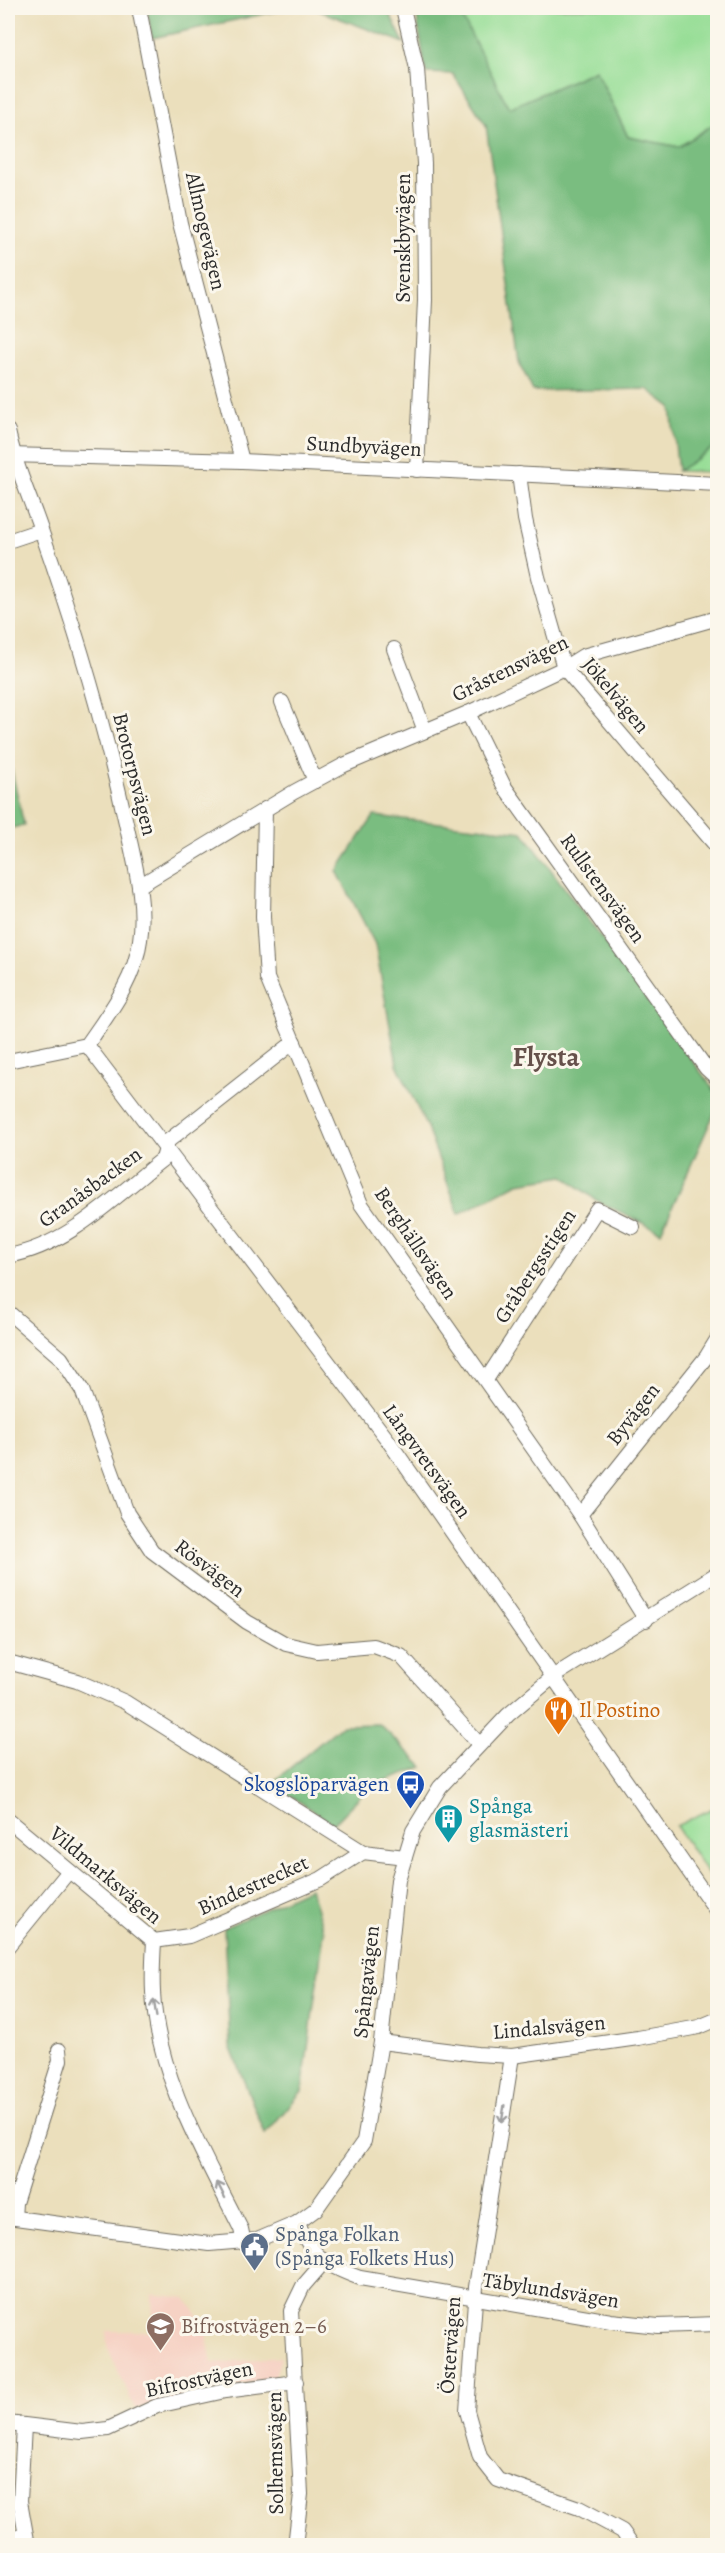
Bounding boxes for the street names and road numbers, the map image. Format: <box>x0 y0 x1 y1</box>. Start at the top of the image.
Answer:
street label: Allmogevägen <box>179 168 233 293</box>
street label: Svenskbyvägen <box>389 173 417 303</box>
street label: Sundbyvägen <box>306 429 422 463</box>
street label: Gråstensvägen <box>447 628 573 708</box>
street label: Jökelvägen <box>576 651 656 739</box>
street label: Brotorpsvägen <box>106 710 164 838</box>
street label: Rullstensvägen <box>554 828 652 948</box>
street label: Granåsbacken <box>33 1140 147 1234</box>
street label: Berghällsvägen <box>368 1181 464 1305</box>
street label: Gråbergsstigen <box>488 1203 582 1329</box>
street label: Byvägen <box>600 1377 666 1451</box>
street label: Långvretsvägen <box>376 1398 478 1524</box>
street label: Rösvägen <box>169 1532 251 1604</box>
street label: Vildmarksvägen <box>43 1819 168 1930</box>
street label: Bindestrecket <box>193 1848 313 1922</box>
street label: Spångavägen <box>346 1924 386 2040</box>
street label: Lindalsvägen <box>492 2008 606 2046</box>
street label: Täbylundsvägen <box>481 2265 621 2315</box>
street label: Östervägen <box>433 2295 467 2395</box>
street label: Bifrostvägen <box>143 2354 255 2404</box>
street label: Solhemsvägen <box>260 2391 290 2515</box>

